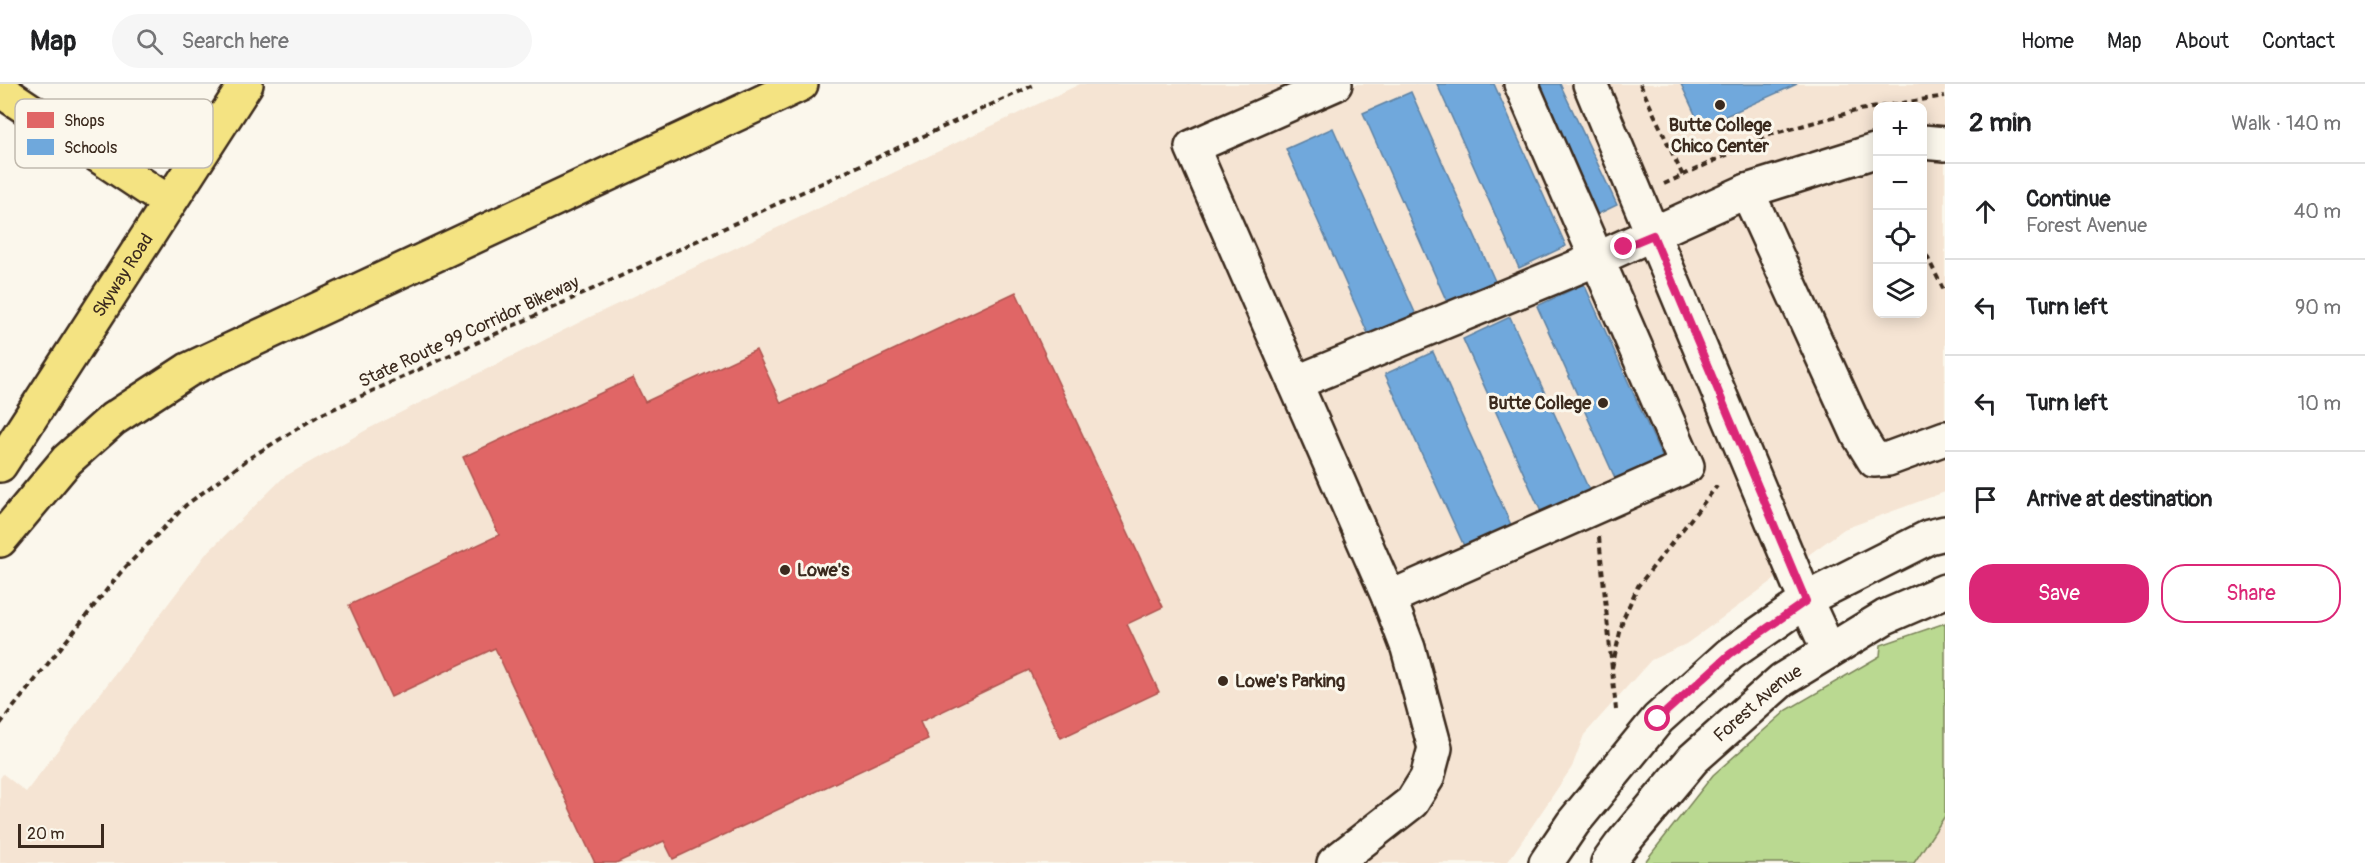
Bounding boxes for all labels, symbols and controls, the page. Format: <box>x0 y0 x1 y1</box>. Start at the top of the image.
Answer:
search box <box>112 14 532 68</box>
text: Map <box>30 24 76 59</box>
icon: search <box>133 25 166 58</box>
text: Search here <box>181 27 289 55</box>
text: Home <box>2021 28 2074 55</box>
text: Map <box>2107 28 2142 55</box>
text: About <box>2175 28 2229 55</box>
text: Contact <box>2262 28 2335 55</box>
marker: Butte College Chico Center <box>1713 98 1727 112</box>
legend <box>15 99 213 168</box>
map controls <box>1873 102 1927 318</box>
button: + <box>1873 102 1927 156</box>
text: 2 min <box>1969 107 2031 139</box>
text: Shops <box>64 111 104 131</box>
text: Walk · 140 m <box>2231 111 2341 136</box>
place label: Butte College Chico Center <box>1669 114 1772 158</box>
text: Schools <box>64 138 117 158</box>
button: − <box>1873 156 1927 210</box>
text: Continue <box>2026 185 2110 213</box>
icon: ahead <box>1969 195 2002 228</box>
text: 40 m <box>2294 199 2341 224</box>
button: locate <box>1873 210 1927 264</box>
text: Forest Avenue <box>2026 213 2147 238</box>
street label: Skyway Road <box>87 229 158 321</box>
route end <box>1610 233 1636 259</box>
button: layers <box>1873 264 1927 318</box>
street label: State Route 99 Corridor Bikeway <box>355 271 583 393</box>
icon: left <box>1969 291 2002 324</box>
text: Turn left <box>2026 293 2108 321</box>
text: 90 m <box>2295 295 2341 320</box>
icon: left <box>1969 387 2002 420</box>
text: Turn left <box>2026 389 2108 417</box>
text: 10 m <box>2297 391 2341 416</box>
place label: Butte College <box>1488 392 1592 415</box>
marker: Butte College <box>1596 396 1610 410</box>
icon: arrive <box>1969 483 2002 516</box>
text: Arrive at destination <box>2026 485 2212 513</box>
place label: Lowe's <box>797 559 850 582</box>
marker: Lowe's <box>778 563 792 577</box>
button: Save <box>1969 564 2149 623</box>
button: Share <box>2161 564 2341 623</box>
street label: Forest Avenue <box>1709 659 1806 747</box>
place label: Lowe's Parking <box>1235 670 1345 693</box>
marker: Lowe's Parking <box>1216 674 1230 688</box>
route start <box>1644 705 1670 731</box>
scale bar <box>18 821 104 848</box>
text: 20 m <box>27 824 65 844</box>

